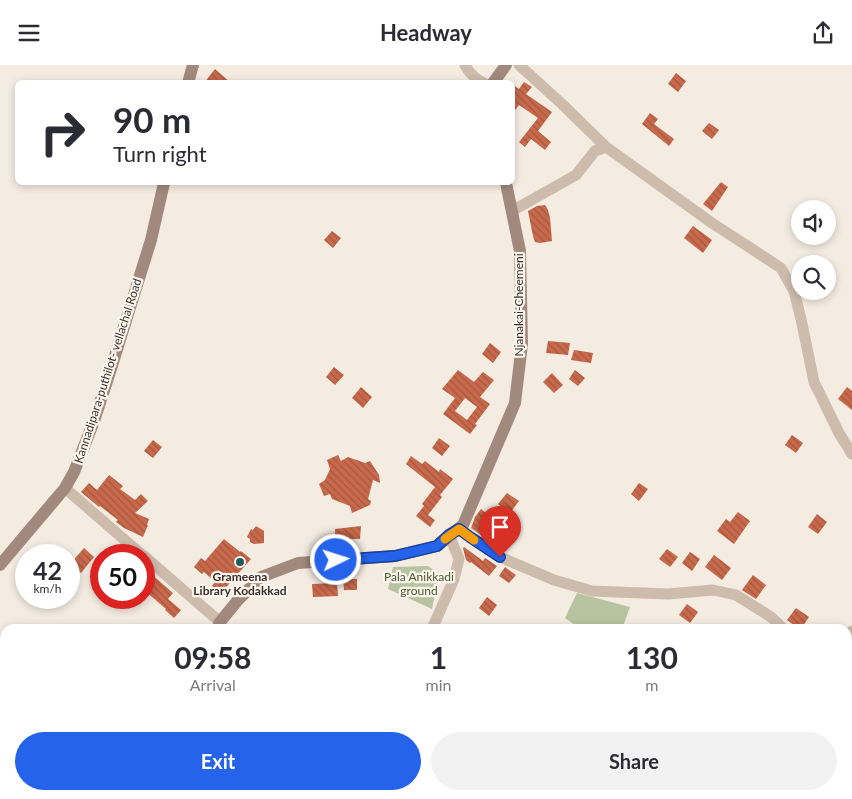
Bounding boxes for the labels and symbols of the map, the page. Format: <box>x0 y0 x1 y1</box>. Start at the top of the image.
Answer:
street label: Njanakai-Cheemeni <box>511 253 526 357</box>
street label: Kannadipara-puthilot- vellachal Road <box>70 277 145 465</box>
pin <box>479 506 521 557</box>
position arrow <box>309 533 361 585</box>
speed limit sign: 50 <box>90 544 155 609</box>
marker: Grameena Library Kodakkad <box>234 556 246 568</box>
place label: Grameena Library Kodakkad <box>193 569 287 598</box>
park label: Pala Anikkadi ground <box>384 569 454 598</box>

